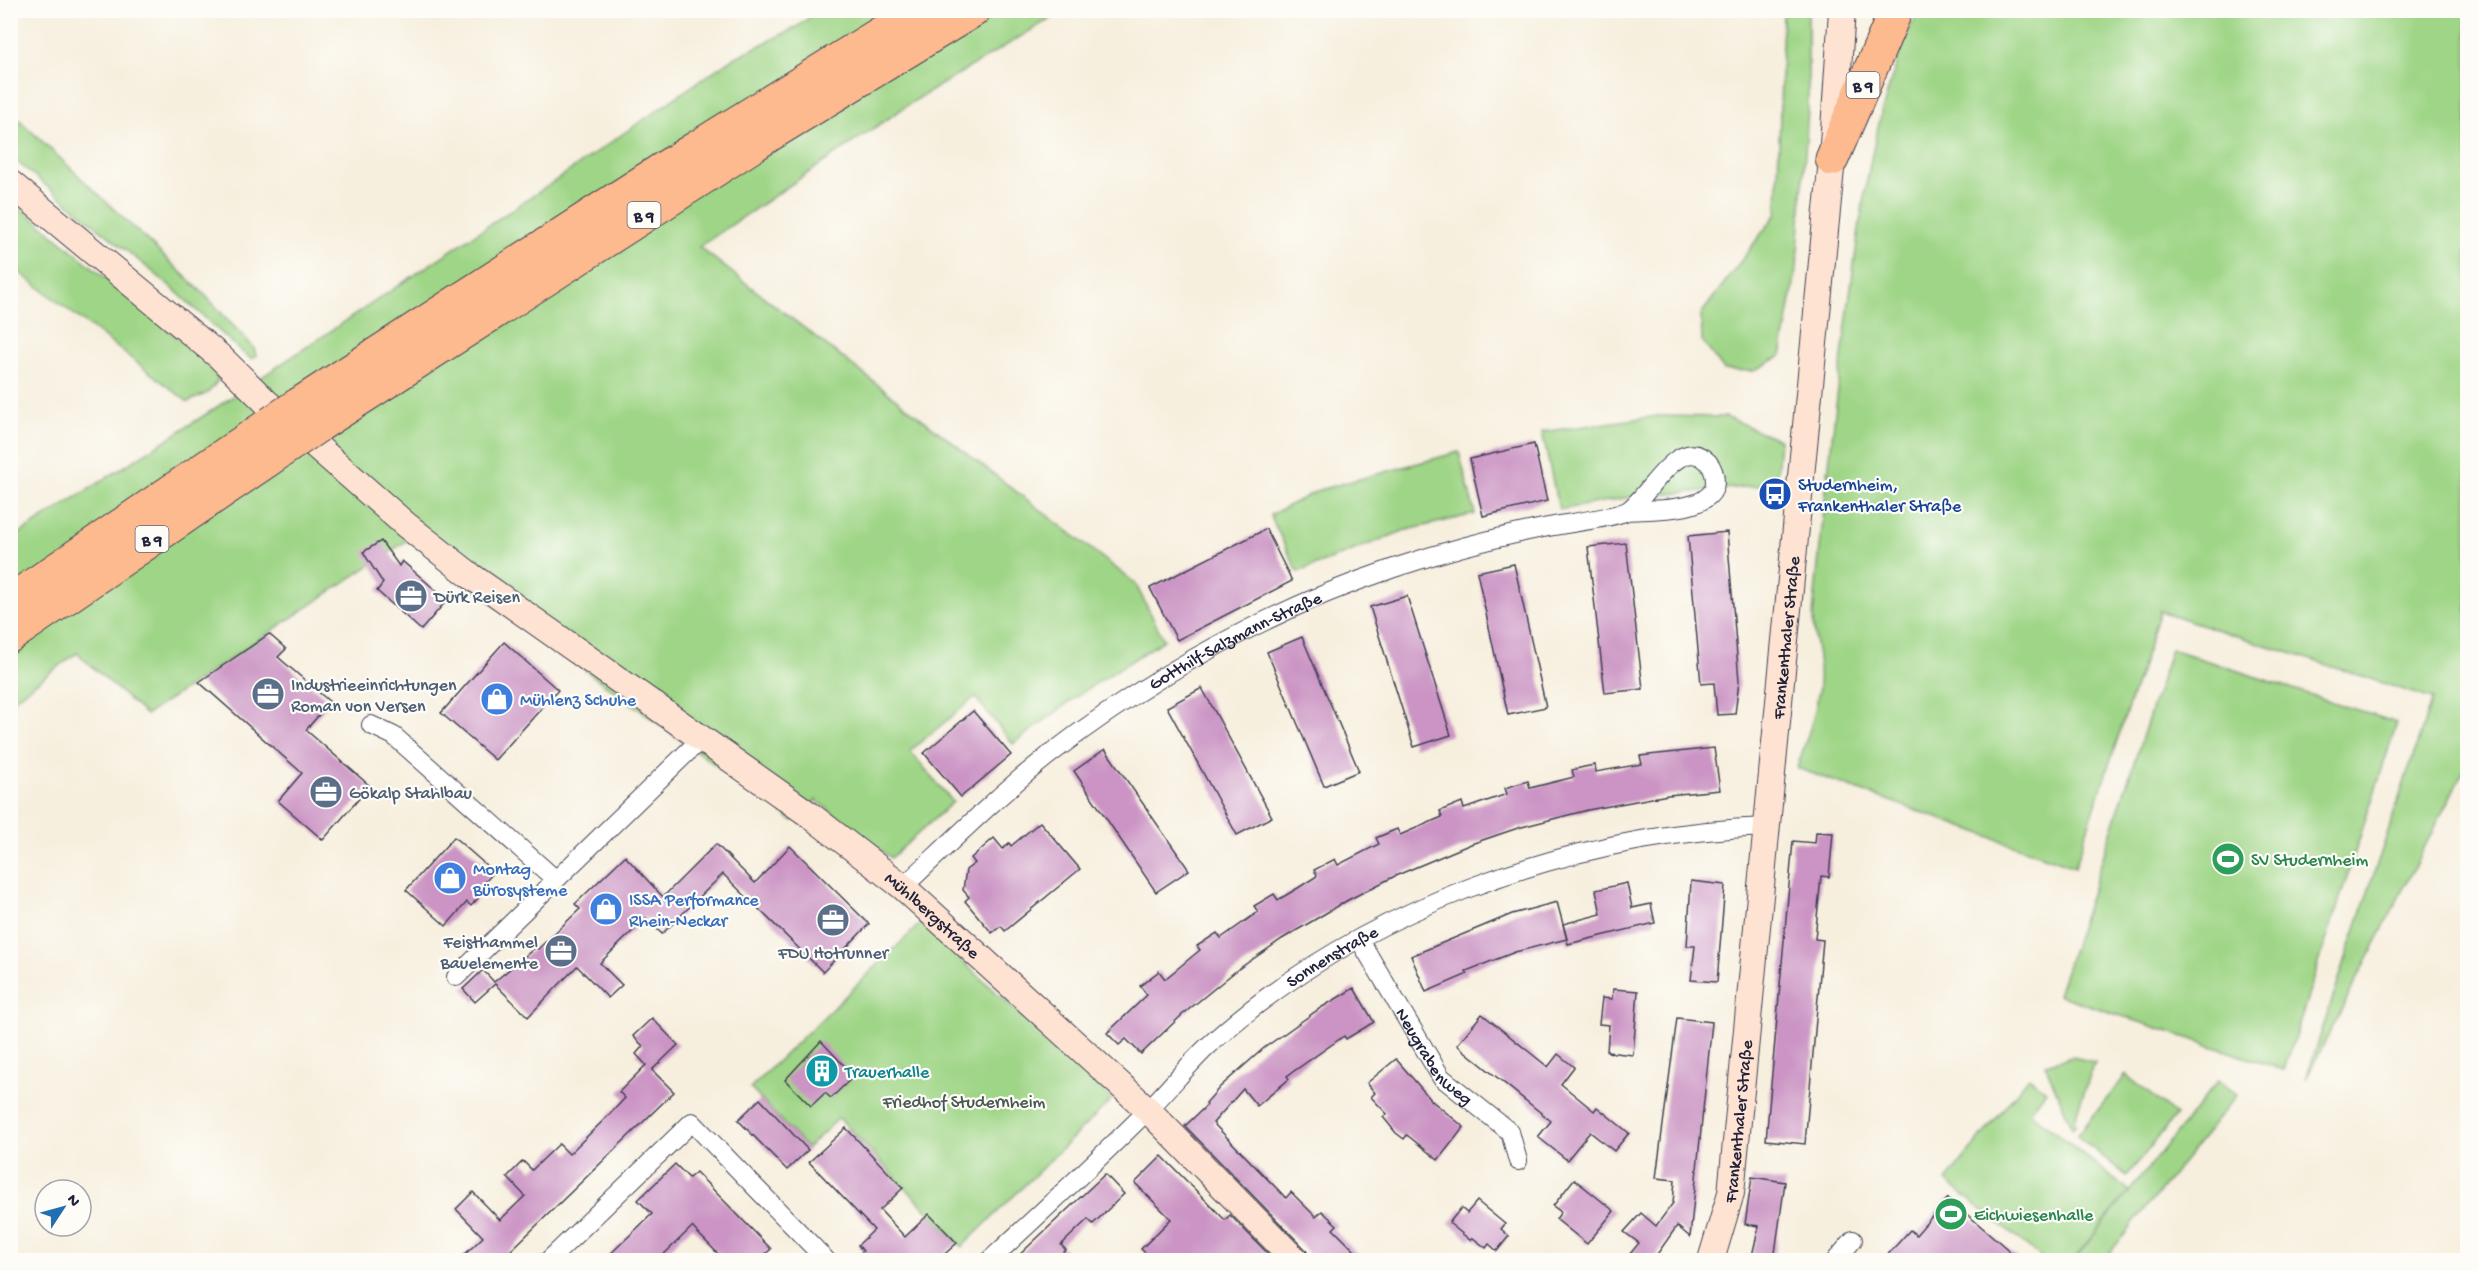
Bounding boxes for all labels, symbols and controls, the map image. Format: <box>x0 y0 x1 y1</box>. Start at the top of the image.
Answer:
road number: B 9 <box>1846 72 1880 98</box>
road number: B 9 <box>628 202 660 228</box>
bus stop icon: Studernheim, Frankenthaler Straße <box>1757 476 1793 512</box>
place label: Studernheim, Frankenthaler Straße <box>1797 476 1962 518</box>
road number: B 9 <box>136 526 168 552</box>
street label: Frankenthaler Straße <box>1769 555 1806 721</box>
office icon: Dürk Reisen <box>393 578 429 614</box>
place label: Dürk Reisen <box>433 588 520 609</box>
street label: Gotthilf-Salzmann-Straße <box>1146 588 1326 696</box>
office icon: Industrieeinrichtungen Roman von Versen <box>250 676 286 712</box>
place label: Industrieeinrichtungen Roman von Versen <box>291 676 457 718</box>
shop icon: Mühlenz Schuhe <box>479 681 515 717</box>
place label: Mühlenz Schuhe <box>520 691 637 712</box>
office icon: Gökalp Stahlbau <box>308 774 344 810</box>
place label: Gökalp Stahlbau <box>349 784 473 805</box>
sports icon: SV Studernheim <box>2210 841 2246 877</box>
place label: SV Studernheim <box>2251 851 2368 872</box>
shop icon: Montag Bürosysteme <box>432 860 468 896</box>
place label: Montag Bürosysteme <box>472 860 568 902</box>
street label: Mühlbergstraße <box>879 869 984 965</box>
shop icon: ISSA Performance Rhein-Neckar <box>588 891 624 927</box>
place label: ISSA Performance Rhein-Neckar <box>629 891 759 933</box>
office icon: FDU Hotrunner <box>815 902 851 938</box>
street label: Sonnenstraße <box>1283 922 1383 993</box>
place label: Feisthammel Bauelemente <box>440 933 539 975</box>
office icon: Feisthammel Bauelemente <box>543 933 579 969</box>
place label: FDU Hotrunner <box>777 944 890 965</box>
street label: Neugrabenweg <box>1389 1005 1476 1111</box>
street label: Frankenthaler Straße <box>1720 1039 1759 1207</box>
building icon: Trauerhalle <box>804 1053 840 1089</box>
place label: Trauerhalle <box>844 1063 930 1084</box>
park label: Friedhof Studernheim <box>882 1093 1046 1114</box>
north arrow <box>33 1178 93 1238</box>
text: N <box>62 1191 83 1211</box>
sports icon: Eichwiesenhalle <box>1933 1196 1969 1232</box>
place label: Eichwiesenhalle <box>1974 1206 2094 1227</box>

